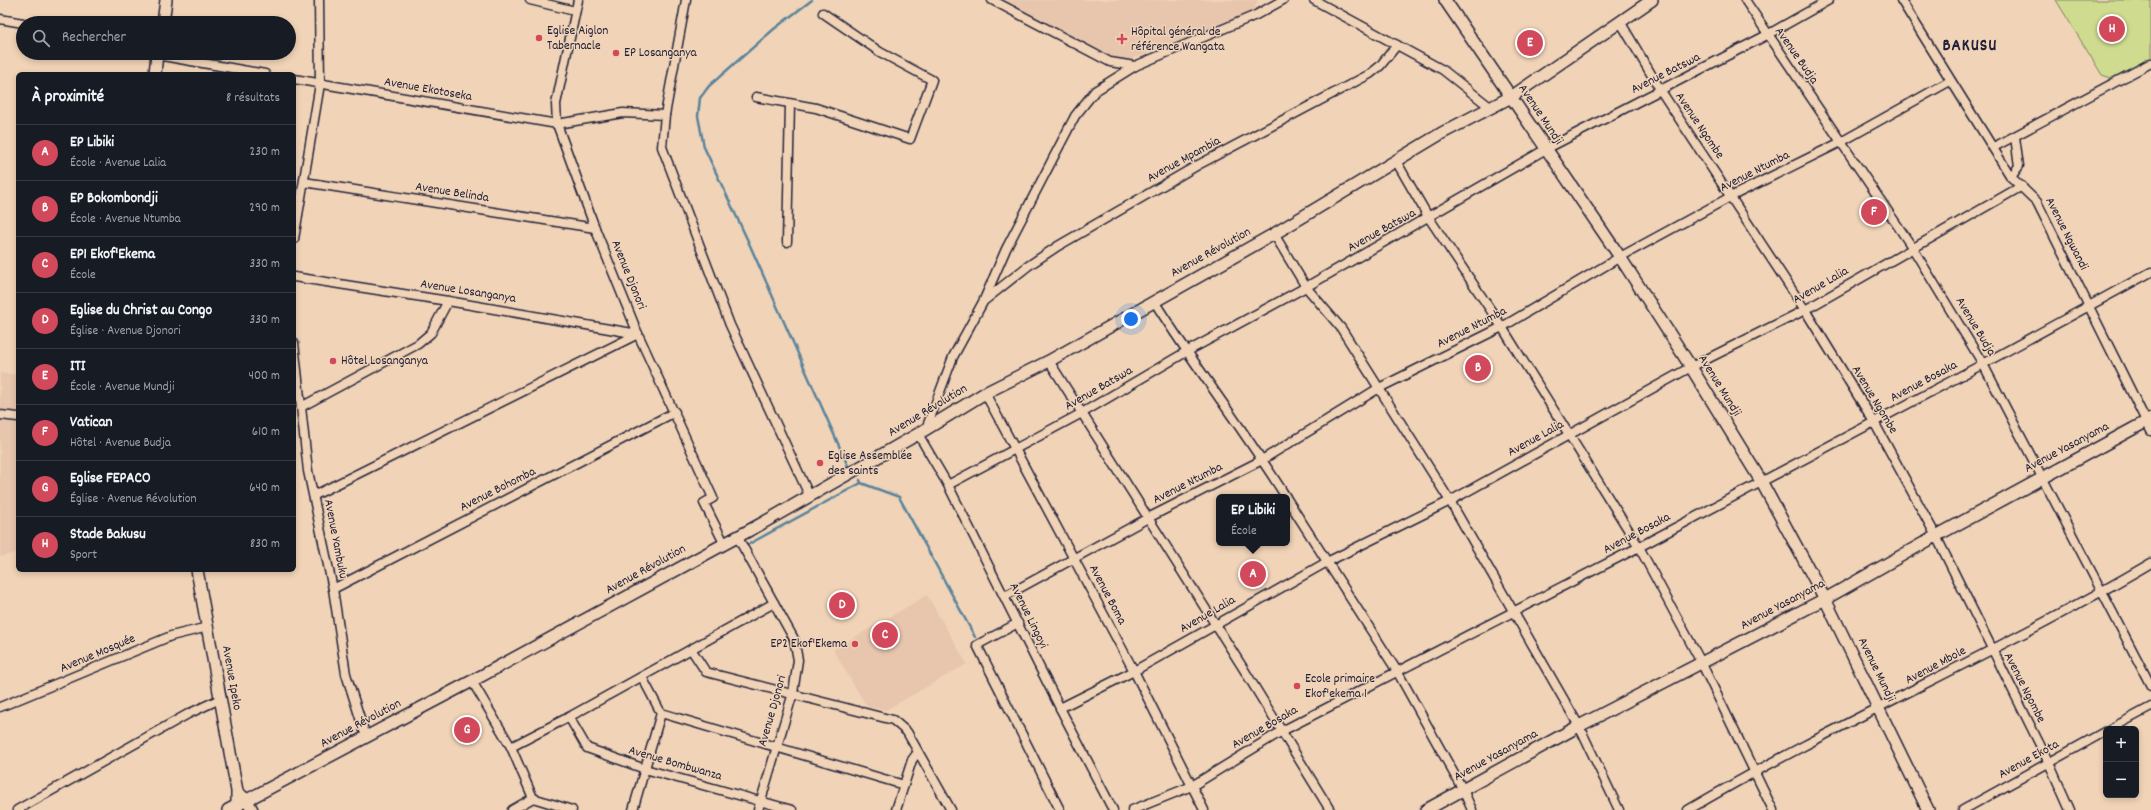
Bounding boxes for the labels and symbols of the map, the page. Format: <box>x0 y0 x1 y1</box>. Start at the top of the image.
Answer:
pin: H <box>2099 14 2125 44</box>
place label: Eglise Aiglon Tabernacle <box>547 22 608 56</box>
place label: Hôpital général de référence Wangata <box>1131 23 1225 57</box>
street label: Avenue Budja <box>1769 24 1823 89</box>
pin: E <box>1517 28 1543 58</box>
marker: Eglise Aiglon Tabernacle <box>534 33 544 43</box>
marker: Hôpital général de référence Wangata <box>1116 33 1128 45</box>
district label: BAKUSU <box>1942 35 1998 59</box>
place label: EP Losanganya <box>624 44 698 63</box>
marker: EP Losanganya <box>611 48 621 58</box>
street label: Avenue Batswa <box>1628 48 1705 100</box>
street label: Avenue Ekotoseka <box>383 73 474 107</box>
street label: Avenue Mundji <box>1513 81 1568 150</box>
street label: Avenue Ngombe <box>1670 89 1728 163</box>
street label: Avenue Mpambia <box>1144 132 1225 188</box>
street label: Avenue Ntumba <box>1717 146 1794 198</box>
street label: Avenue Belinda <box>414 178 491 208</box>
street label: Avenue Ngwandi <box>2039 194 2093 274</box>
pin: F <box>1861 197 1887 227</box>
street label: Avenue Batswa <box>1344 204 1420 258</box>
street label: Avenue Révolution <box>1167 223 1255 283</box>
street label: Avenue Djonori <box>605 237 651 313</box>
street label: Avenue Lalia <box>1790 262 1853 310</box>
street label: Avenue Losanganya <box>419 275 518 309</box>
street label: Avenue Budja <box>1950 294 2001 361</box>
street label: Avenue Ntumba <box>1434 302 1511 354</box>
your location <box>1121 309 1141 329</box>
street label: Avenue Mundji <box>1692 351 1746 421</box>
place label: Hôtel Losanganya <box>341 352 429 371</box>
pin: B <box>1465 353 1491 383</box>
marker: Hôtel Losanganya <box>328 356 338 366</box>
street label: Avenue Bosaka <box>1887 356 1962 408</box>
street label: Avenue Batswa <box>1062 361 1137 416</box>
street label: Avenue Ngombe <box>1846 362 1902 438</box>
street label: Avenue Révolution <box>885 380 971 442</box>
street label: Avenue Lalia <box>1504 415 1568 462</box>
street label: Avenue Yasanyama <box>2021 417 2113 478</box>
place label: Eglise Assemblée des saints <box>828 447 912 481</box>
marker: Eglise Assemblée des saints <box>815 458 825 468</box>
street label: Avenue Ntumba <box>1150 458 1227 510</box>
street label: Avenue Bohomba <box>457 462 540 517</box>
street label: Avenue Yambuku <box>318 498 352 580</box>
street label: Avenue Bosaka <box>1600 508 1675 560</box>
street label: Avenue Révolution <box>602 540 690 600</box>
pin: A <box>1240 559 1266 589</box>
street label: Avenue Boma <box>1083 562 1131 629</box>
street label: Avenue Yasanyama <box>1737 574 1829 635</box>
street label: Avenue Lingoyi <box>1004 580 1052 653</box>
pin: D <box>829 590 855 620</box>
street label: Avenue Lalia <box>1177 591 1240 639</box>
pin: C <box>872 620 898 650</box>
street label: Avenue Mosquée <box>57 629 139 678</box>
place label: EP2 Ekof'Ekema <box>770 635 848 654</box>
street label: Avenue Mundji <box>1852 635 1900 706</box>
marker: EP2 Ekof'Ekema <box>850 639 860 649</box>
street label: Avenue Mbole <box>1902 642 1970 690</box>
street label: Avenue Ipeko <box>216 644 246 712</box>
street label: Avenue Ngombe <box>1998 650 2050 727</box>
place label: Ecole primaire Ekof'ekema 1 <box>1305 670 1375 704</box>
street label: Avenue Djonori <box>754 672 792 749</box>
marker: Ecole primaire Ekof'ekema 1 <box>1292 681 1302 691</box>
street label: Avenue Révolution <box>317 695 405 753</box>
street label: Avenue Bosaka <box>1228 701 1302 755</box>
pin: G <box>454 715 480 745</box>
street label: Avenue Yasanyama <box>1451 725 1542 787</box>
street label: Avenue Ekota <box>1995 735 2063 784</box>
street label: Avenue Bombwanza <box>626 742 725 787</box>

